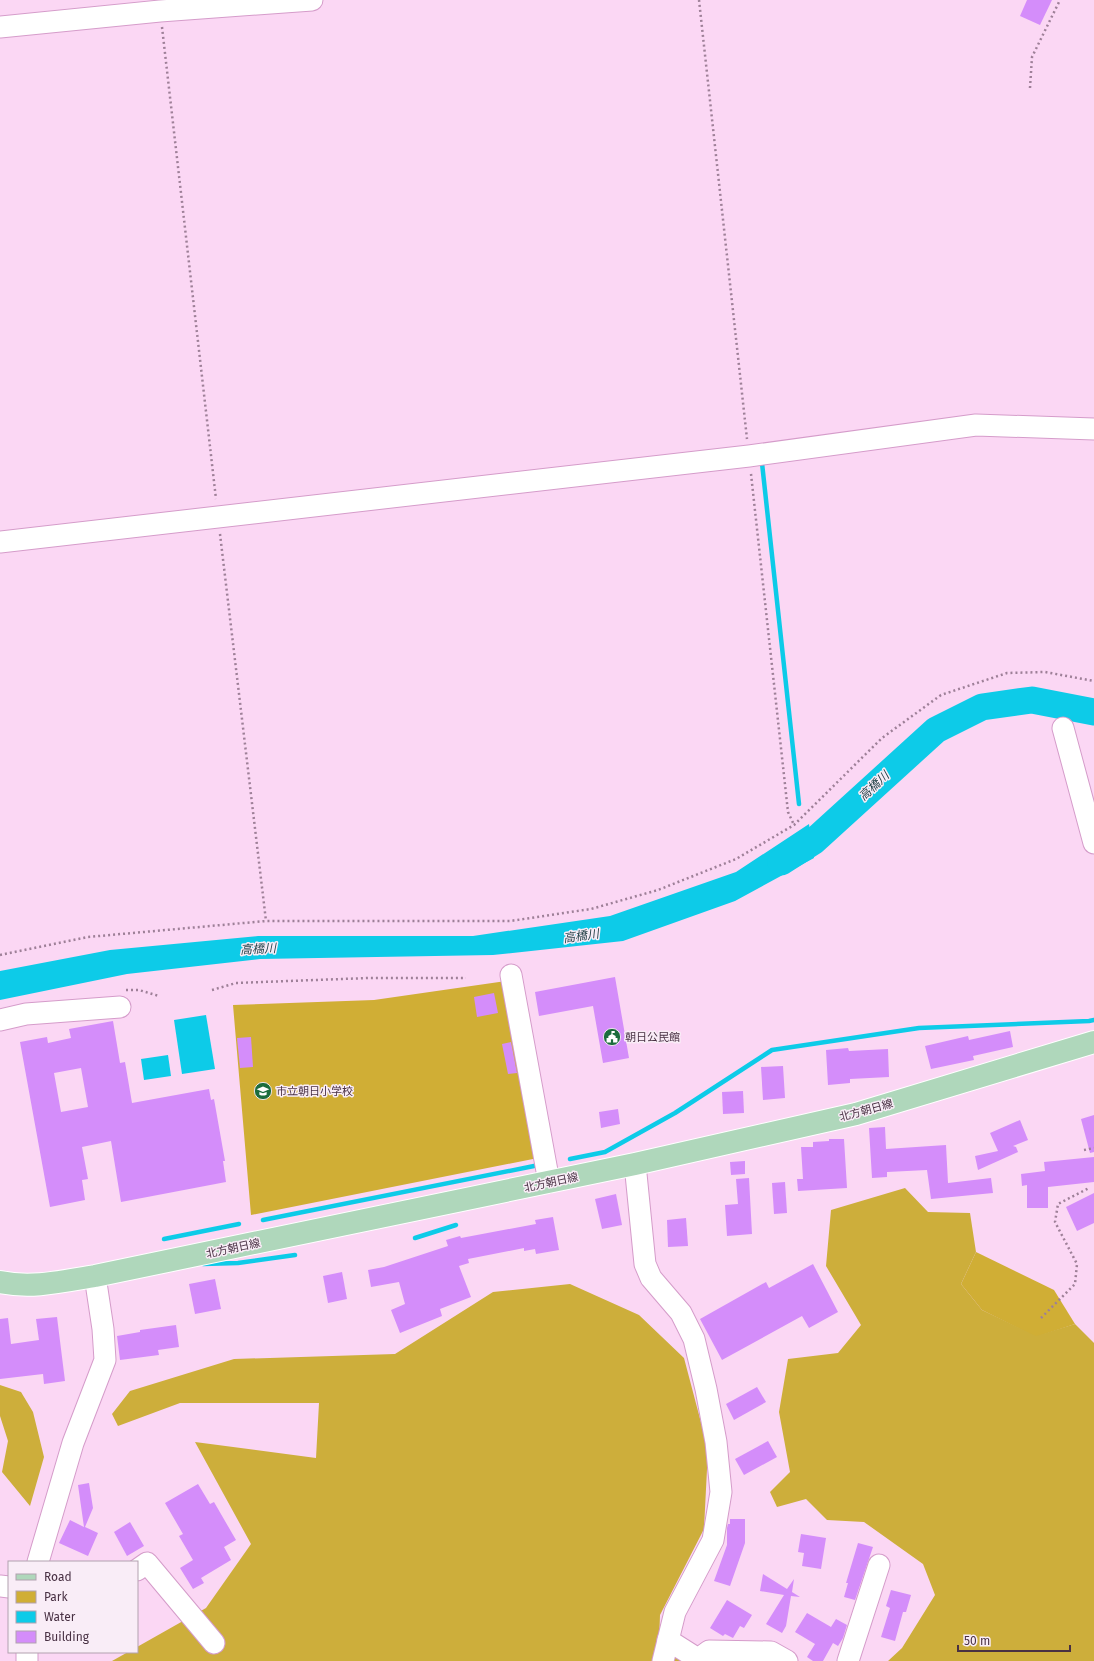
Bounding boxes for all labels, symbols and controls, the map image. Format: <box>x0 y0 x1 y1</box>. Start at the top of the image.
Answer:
water label: 高橋川 <box>856 767 893 803</box>
water label: 高橋川 <box>562 926 602 945</box>
water label: 高橋川 <box>240 941 278 957</box>
public building icon: 朝日公民館 <box>602 1027 622 1047</box>
place label: 朝日公民館 <box>625 1031 680 1044</box>
school or university icon: 市立朝日小学校 <box>253 1081 273 1101</box>
place label: 市立朝日小学校 <box>276 1085 353 1098</box>
street label: 北方朝日線 <box>838 1097 894 1124</box>
street label: 北方朝日線 <box>523 1170 579 1195</box>
street label: 北方朝日線 <box>205 1236 261 1261</box>
legend <box>8 1561 138 1653</box>
text: Road <box>44 1570 72 1584</box>
text: Park <box>44 1590 68 1604</box>
text: Water <box>44 1610 76 1624</box>
scale bar <box>958 1627 1070 1653</box>
text: Building <box>44 1630 90 1644</box>
text: 50 m <box>964 1634 990 1648</box>

